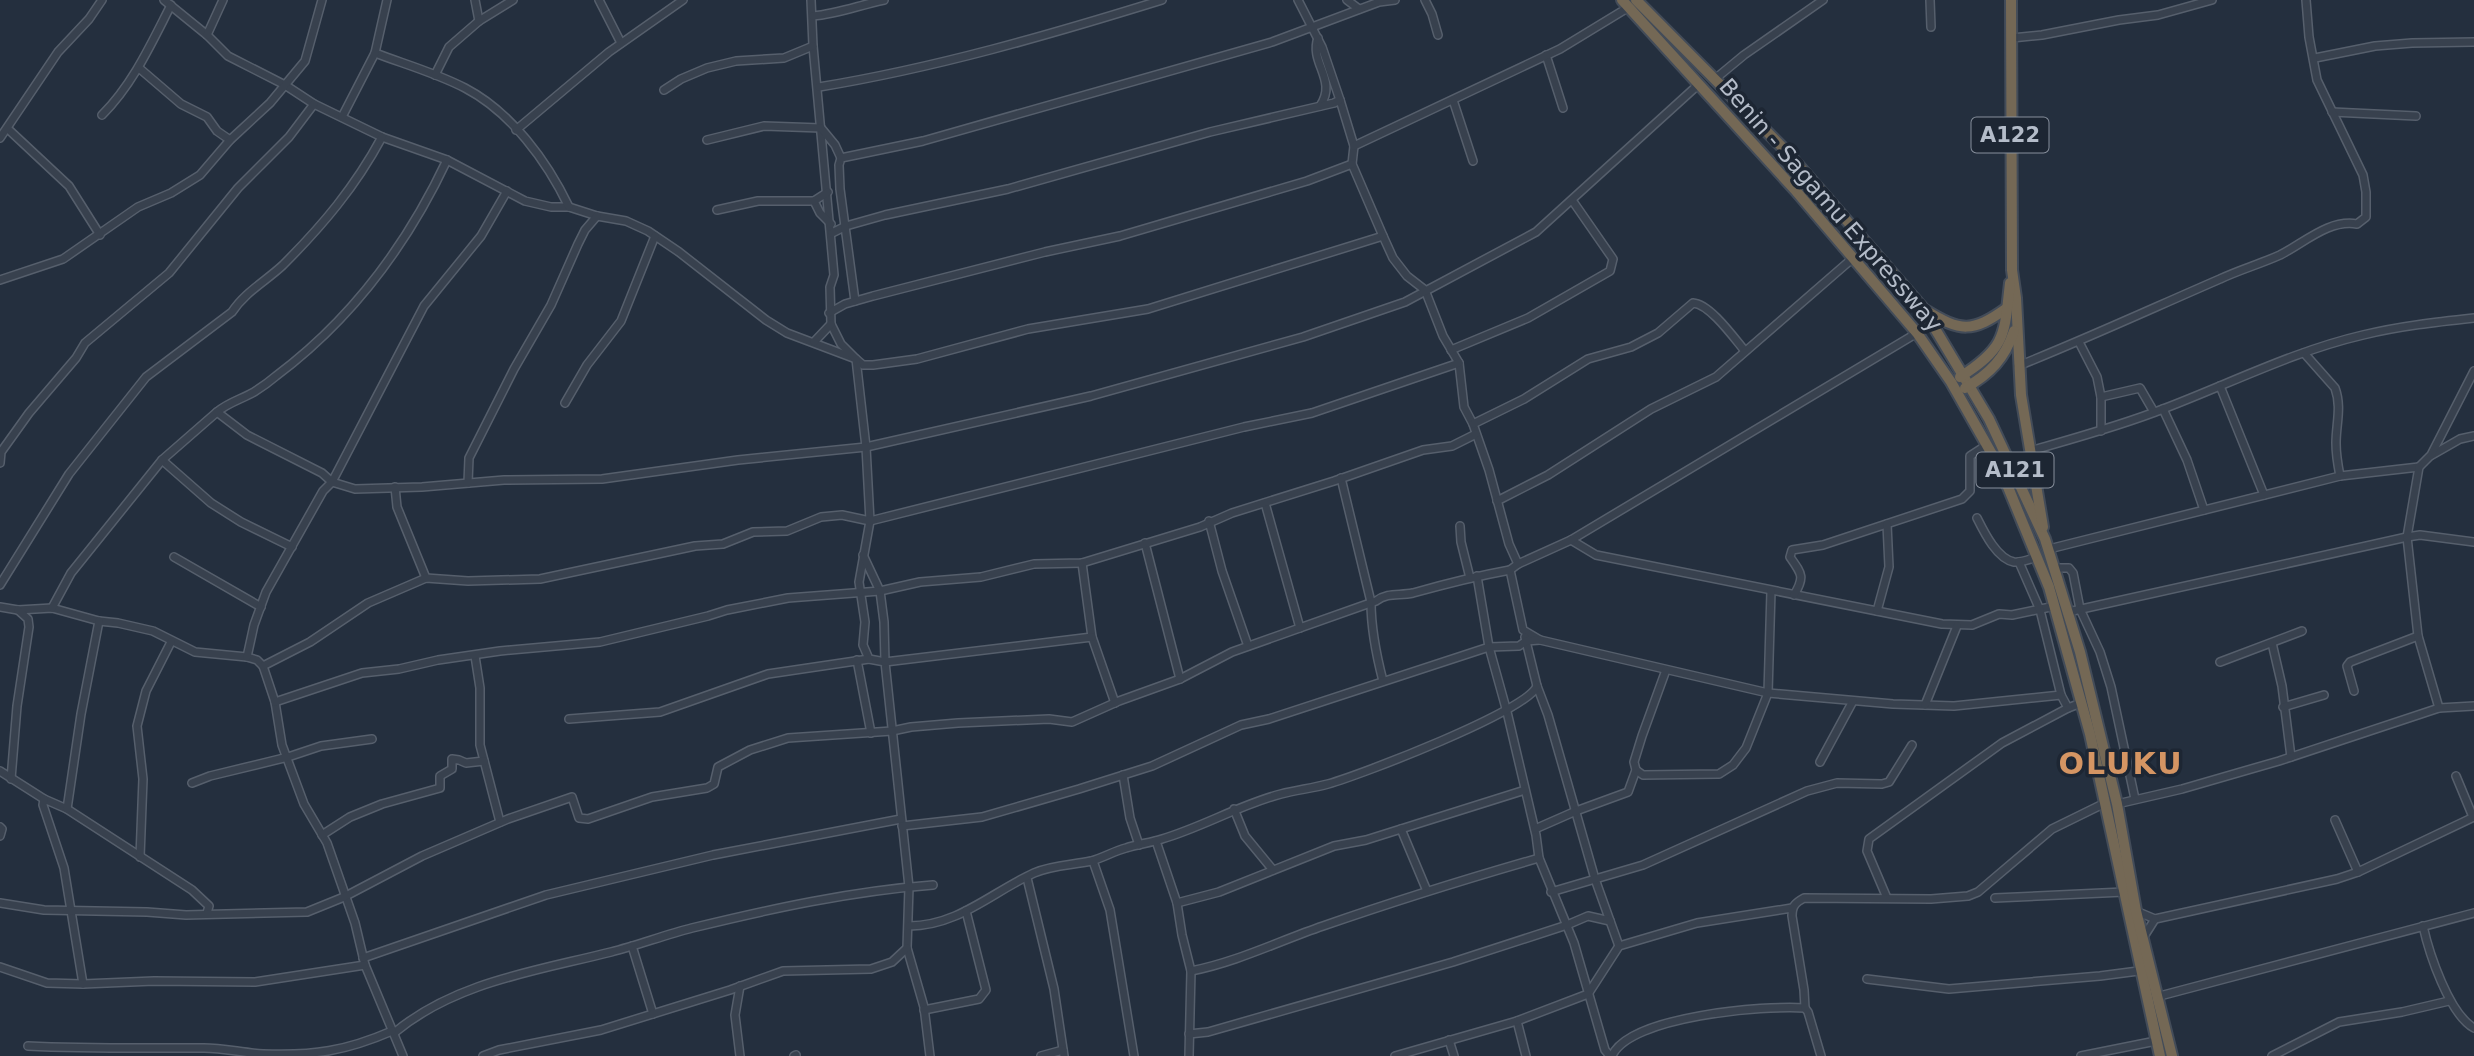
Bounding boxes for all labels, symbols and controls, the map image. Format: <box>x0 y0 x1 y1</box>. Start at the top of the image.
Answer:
street label: Benin - Sagamu Expressway <box>1714 73 1948 337</box>
road number: A122 <box>1972 118 2048 152</box>
road number: A121 <box>1976 452 2054 488</box>
district label: OLUKU <box>2059 746 2184 781</box>

